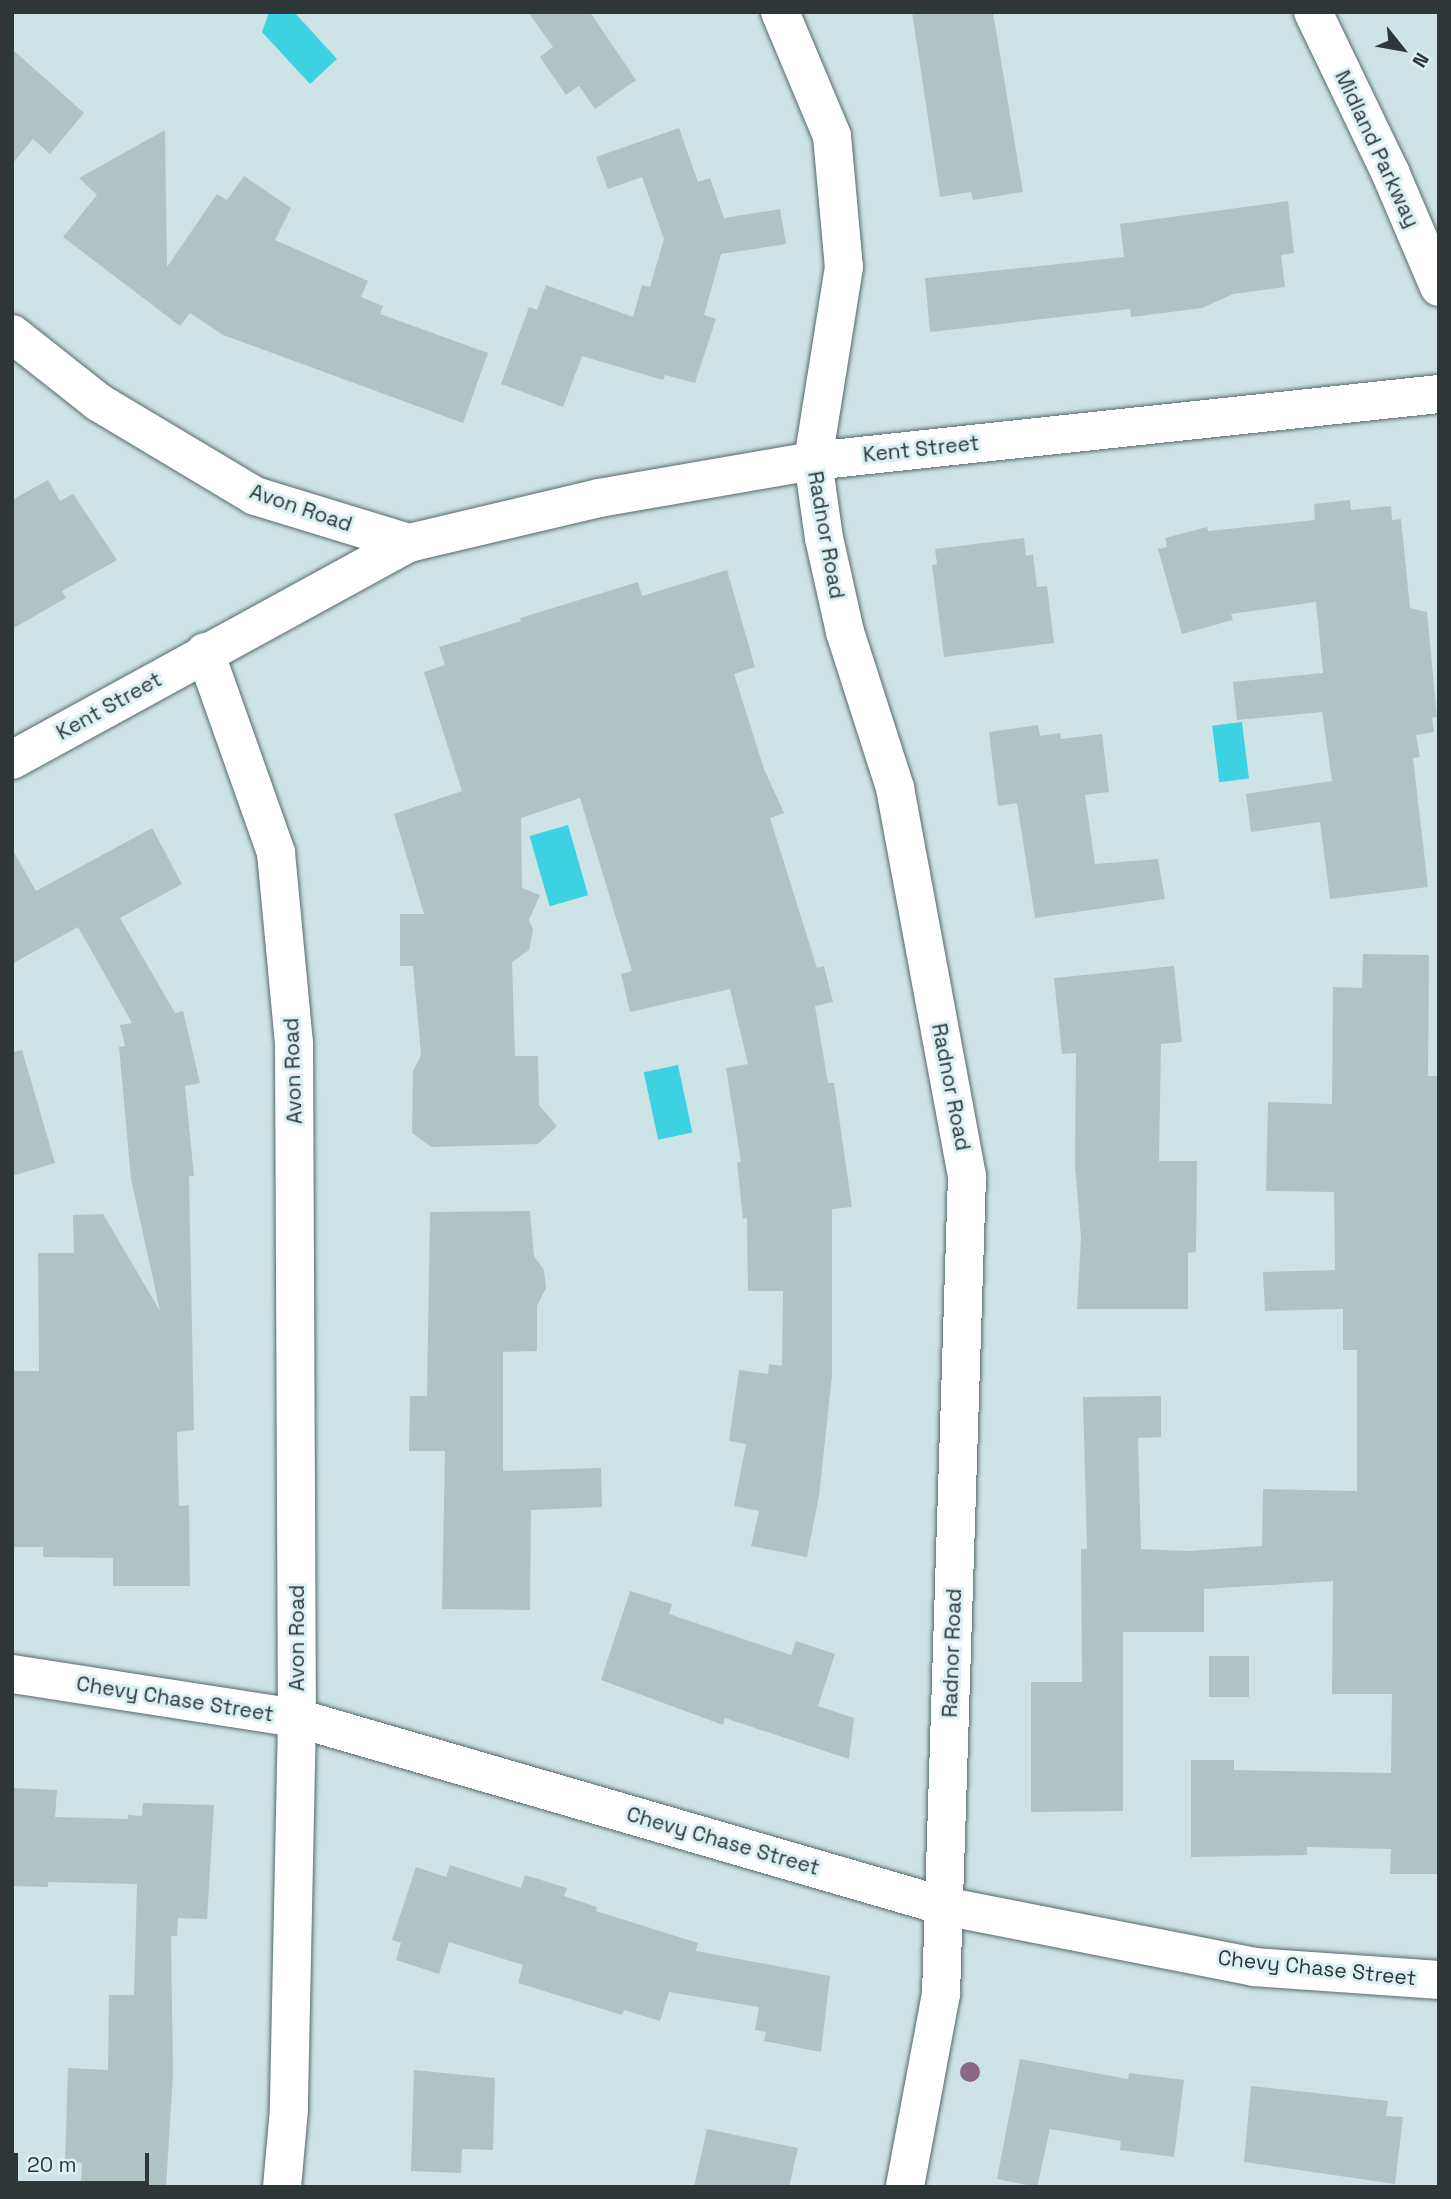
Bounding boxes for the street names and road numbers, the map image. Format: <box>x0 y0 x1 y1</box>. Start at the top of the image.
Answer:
street label: Midland Parkway <box>1329 66 1425 232</box>
street label: Kent Street <box>862 430 980 468</box>
street label: Radnor Road <box>802 469 850 601</box>
street label: Avon Road <box>247 479 355 537</box>
street label: Kent Street <box>52 667 166 745</box>
street label: Avon Road <box>279 1017 307 1125</box>
street label: Radnor Road <box>926 1021 976 1153</box>
street label: Avon Road <box>284 1585 310 1691</box>
street label: Radnor Road <box>937 1588 967 1718</box>
street label: Chevy Chase Street <box>75 1671 275 1727</box>
street label: Chevy Chase Street <box>624 1801 822 1881</box>
street label: Chevy Chase Street <box>1217 1945 1417 1991</box>

